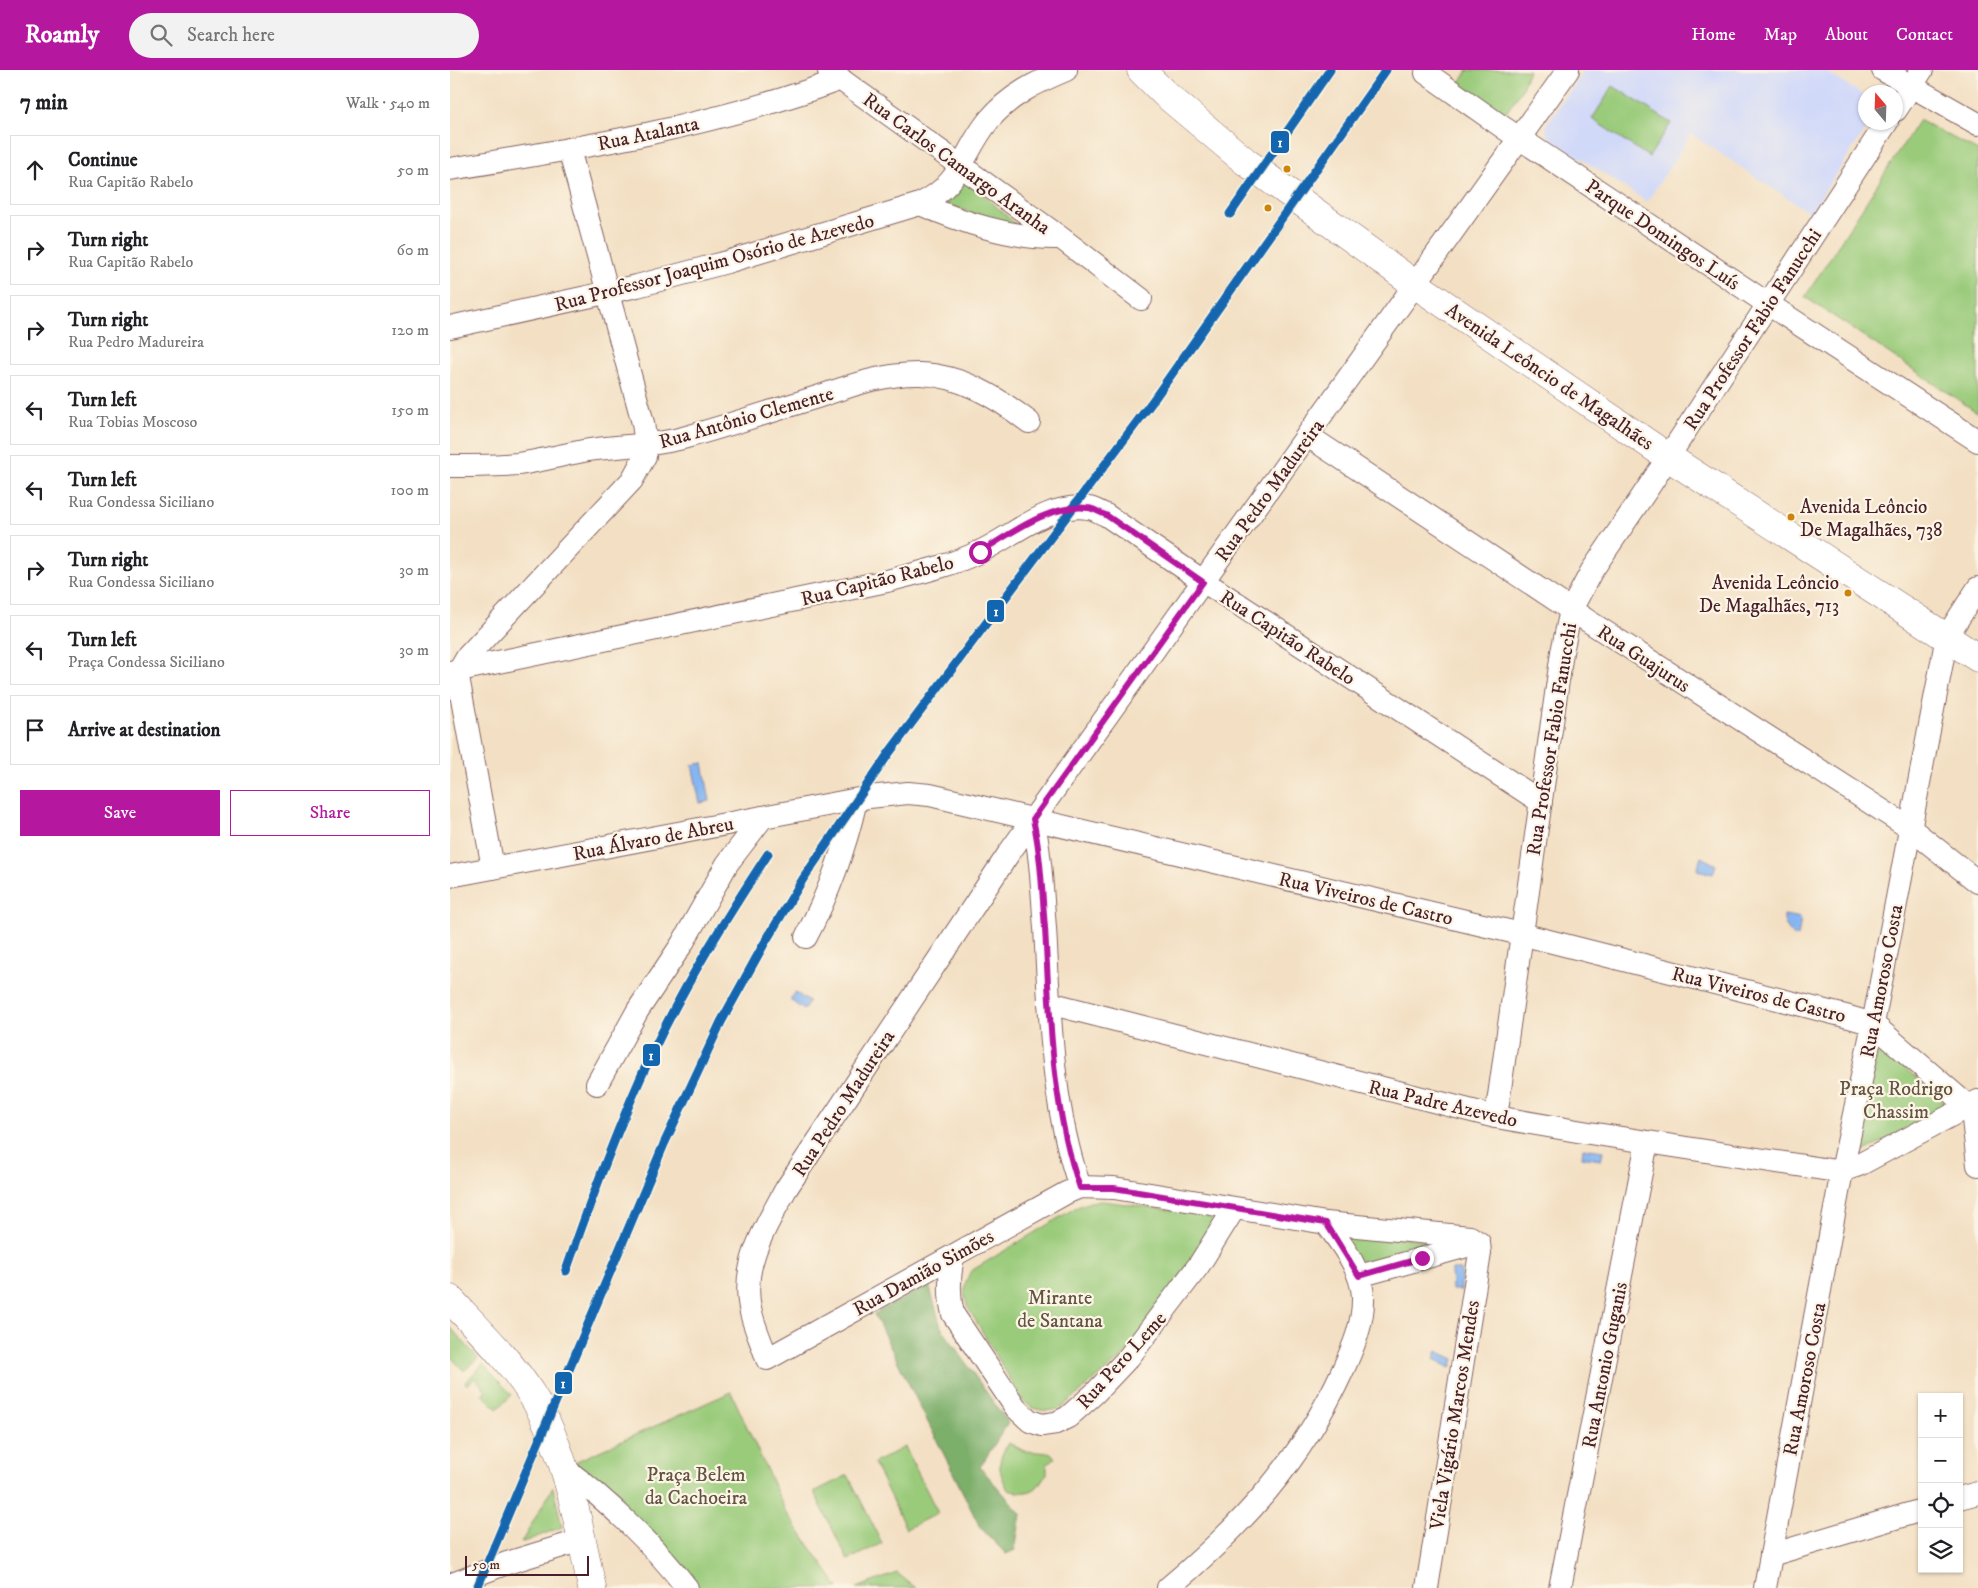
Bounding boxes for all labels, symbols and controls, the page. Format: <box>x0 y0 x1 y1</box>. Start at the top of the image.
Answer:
search box <box>129 13 479 58</box>
text: Roamly <box>25 20 99 50</box>
icon: search <box>147 21 175 49</box>
text: Search here <box>187 24 275 47</box>
text: Home <box>1691 24 1736 46</box>
text: Map <box>1764 24 1797 46</box>
text: About <box>1825 24 1868 46</box>
text: Contact <box>1896 24 1953 46</box>
north arrow <box>1858 85 1903 130</box>
street label: Rua Carlos Camargo Aranha <box>857 88 1055 241</box>
text: 7 min <box>20 90 68 116</box>
text: Walk · 540 m <box>346 93 430 113</box>
street label: Rua Atalanta <box>595 111 702 157</box>
line badge: 1 <box>1270 130 1290 154</box>
text: 1 <box>1277 134 1283 152</box>
text: Continue <box>68 149 138 172</box>
icon: ahead <box>21 156 49 184</box>
text: 50 m <box>397 160 429 180</box>
unlabelled marker <box>1282 164 1292 174</box>
text: Rua Capitão Rabelo <box>68 172 193 192</box>
street label: Parque Domingos Luís <box>1580 174 1745 296</box>
unlabelled marker <box>1263 203 1273 213</box>
street label: Rua Professor Joaquim Osório de Azevedo <box>552 209 877 318</box>
street label: Rua Professor Fabio Fanucchi <box>1679 224 1828 435</box>
text: Turn right <box>68 229 148 252</box>
icon: right <box>21 236 49 264</box>
text: 60 m <box>397 240 429 260</box>
text: Rua Capitão Rabelo <box>68 252 193 272</box>
street label: Avenida Leôncio de Magalhães <box>1440 298 1658 457</box>
text: Turn right <box>68 309 148 332</box>
icon: right <box>21 316 49 344</box>
text: 120 m <box>391 320 429 340</box>
text: Rua Pedro Madureira <box>68 332 204 352</box>
street label: Rua Antônio Clemente <box>656 382 837 455</box>
text: Turn left <box>68 389 137 412</box>
icon: left <box>21 396 49 424</box>
text: 150 m <box>391 400 429 420</box>
text: Rua Tobias Moscoso <box>68 412 197 432</box>
street label: Rua Pedro Madureira <box>1210 414 1331 567</box>
text: Turn left <box>68 469 137 492</box>
icon: left <box>21 476 49 504</box>
text: 100 m <box>391 480 429 500</box>
text: Rua Condessa Siciliano <box>68 492 214 512</box>
place label: Avenida Leôncio De Magalhães, 738 <box>1800 496 1943 542</box>
marker: Avenida Leôncio De Magalhães, 738 <box>1786 512 1796 522</box>
route start <box>969 541 992 564</box>
text: Turn right <box>68 549 148 572</box>
street label: Rua Capitão Rabelo <box>798 550 956 613</box>
icon: right <box>21 556 49 584</box>
text: 30 m <box>399 560 429 580</box>
text: Rua Condessa Siciliano <box>68 572 214 592</box>
place label: Avenida Leôncio De Magalhães, 713 <box>1699 572 1839 618</box>
street label: Rua Capitão Rabelo <box>1215 585 1360 691</box>
marker: Avenida Leôncio De Magalhães, 713 <box>1843 588 1853 598</box>
line badge: 1 <box>986 599 1005 623</box>
text: 1 <box>993 603 999 621</box>
street label: Rua Guajurus <box>1592 620 1695 699</box>
street label: Rua Professor Fabio Fanucchi <box>1522 621 1583 858</box>
text: Turn left <box>68 629 137 652</box>
icon: left <box>21 636 49 664</box>
text: 30 m <box>399 640 429 660</box>
text: Praça Condessa Siciliano <box>68 652 225 672</box>
icon: arrive <box>21 716 49 744</box>
text: Arrive at destination <box>68 719 220 742</box>
button: Save <box>20 790 220 836</box>
button: Share <box>230 790 430 836</box>
street label: Rua Álvaro de Abreu <box>571 811 736 867</box>
street label: Rua Viveiros de Castro <box>1276 867 1455 932</box>
street label: Rua Amoroso Costa <box>1855 902 1910 1060</box>
street label: Rua Viveiros de Castro <box>1669 962 1848 1029</box>
street label: Rua Pedro Madureira <box>787 1025 901 1182</box>
line badge: 1 <box>642 1043 661 1067</box>
text: 1 <box>648 1047 654 1065</box>
street label: Rua Padre Azevedo <box>1366 1075 1520 1134</box>
park label: Praça Rodrigo Chassim <box>1839 1077 1953 1125</box>
street label: Rua Damião Simões <box>849 1224 999 1322</box>
route end <box>1411 1247 1434 1270</box>
street label: Rua Antonio Guganis <box>1577 1280 1634 1450</box>
park label: Mirante de Santana <box>1017 1286 1103 1334</box>
street label: Viela Vigário Marcos Mendes <box>1425 1298 1486 1533</box>
street label: Rua Amoroso Costa <box>1778 1300 1833 1458</box>
street label: Rua Pero Leme <box>1072 1307 1172 1415</box>
line badge: 1 <box>554 1371 573 1395</box>
text: 1 <box>560 1375 566 1393</box>
map controls <box>1918 1393 1963 1573</box>
button: + <box>1918 1393 1963 1438</box>
button: − <box>1918 1438 1963 1483</box>
park label: Praça Belem da Cachoeira <box>645 1463 748 1511</box>
button: locate <box>1918 1483 1963 1528</box>
button: layers <box>1918 1528 1963 1573</box>
scale bar <box>465 1553 589 1576</box>
text: 50 m <box>472 1556 500 1574</box>

